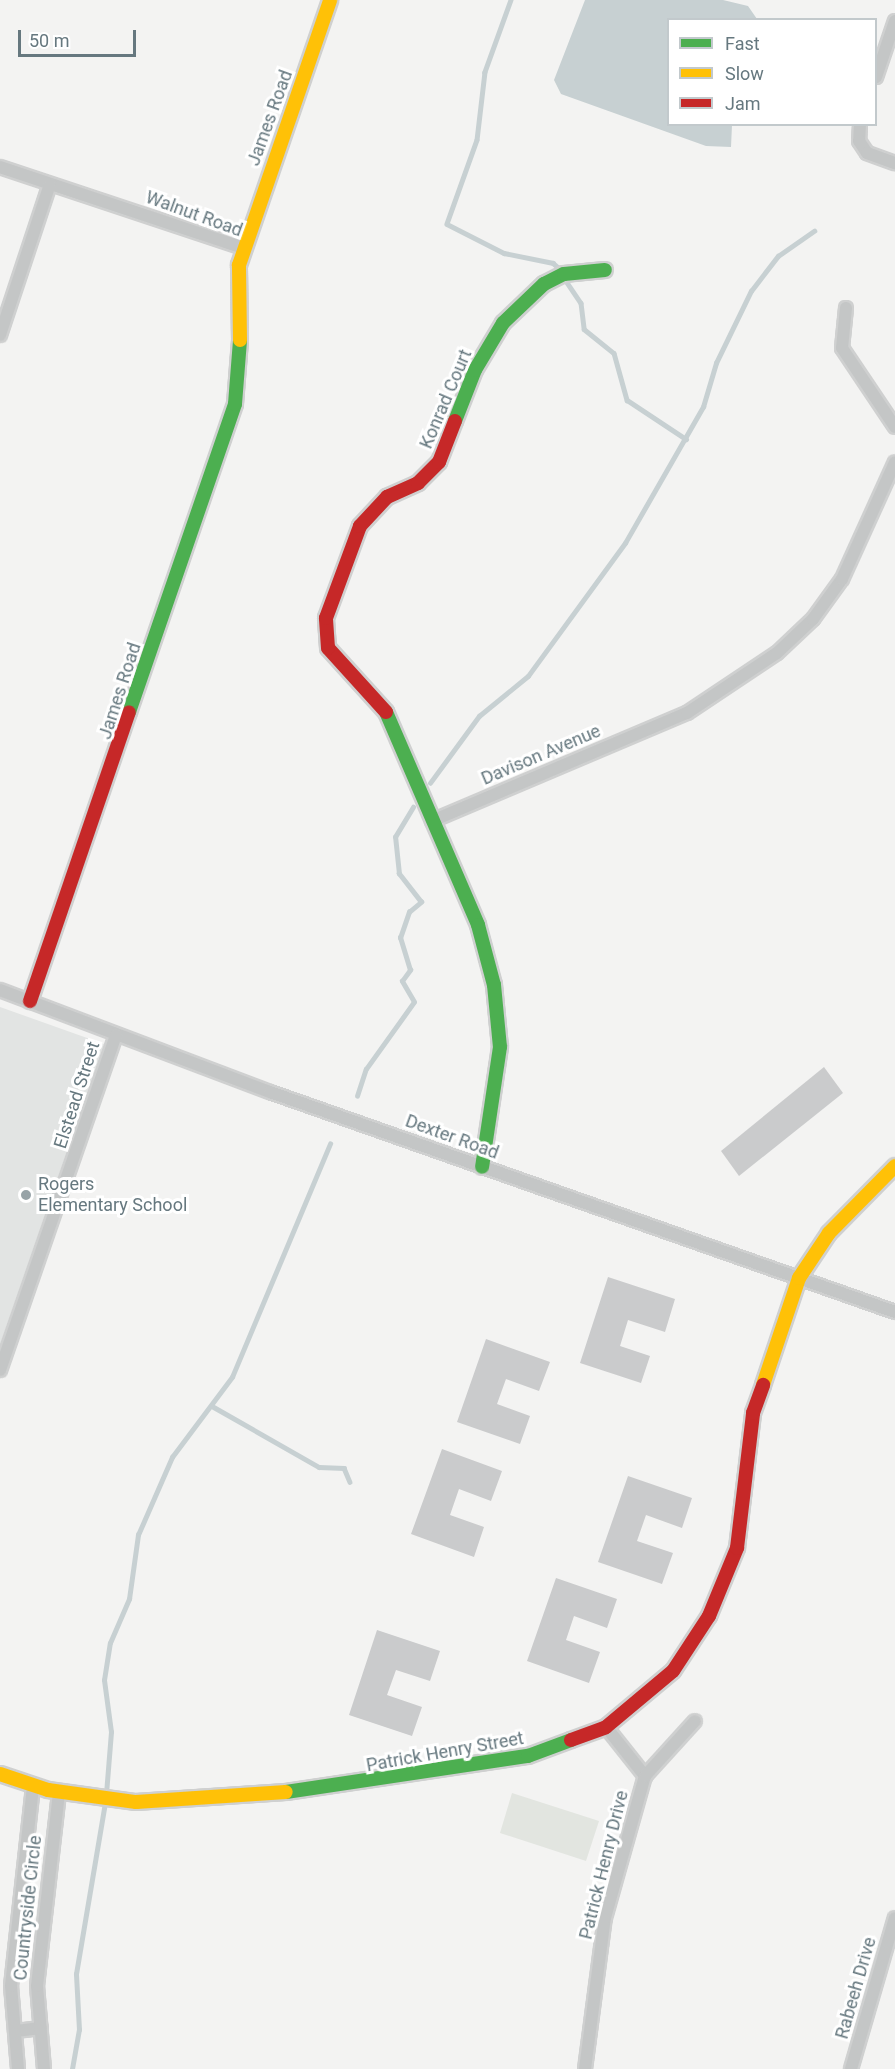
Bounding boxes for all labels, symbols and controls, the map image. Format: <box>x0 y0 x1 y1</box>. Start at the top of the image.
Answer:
scale bar <box>21 18 140 56</box>
legend <box>667 18 877 126</box>
text: 50 m <box>29 30 69 51</box>
text: Fast <box>725 33 760 54</box>
text: Slow <box>725 63 764 84</box>
street label: James Road <box>243 67 297 169</box>
text: Jam <box>725 93 761 114</box>
street label: Walnut Road <box>143 187 245 241</box>
street label: Konrad Court <box>415 346 477 452</box>
street label: James Road <box>94 640 146 742</box>
street label: Davison Avenue <box>478 720 604 790</box>
street label: Elstead Street <box>50 1039 104 1151</box>
street label: Dexter Road <box>402 1110 502 1164</box>
place label: Rogers Elementary School <box>38 1174 187 1216</box>
marker: Rogers Elementary School <box>19 1188 33 1202</box>
street label: Patrick Henry Street <box>365 1728 525 1776</box>
street label: Patrick Henry Drive <box>575 1788 633 1942</box>
street label: Countryside Circle <box>10 1834 46 1982</box>
street label: Rabeeh Drive <box>831 1935 881 2041</box>

